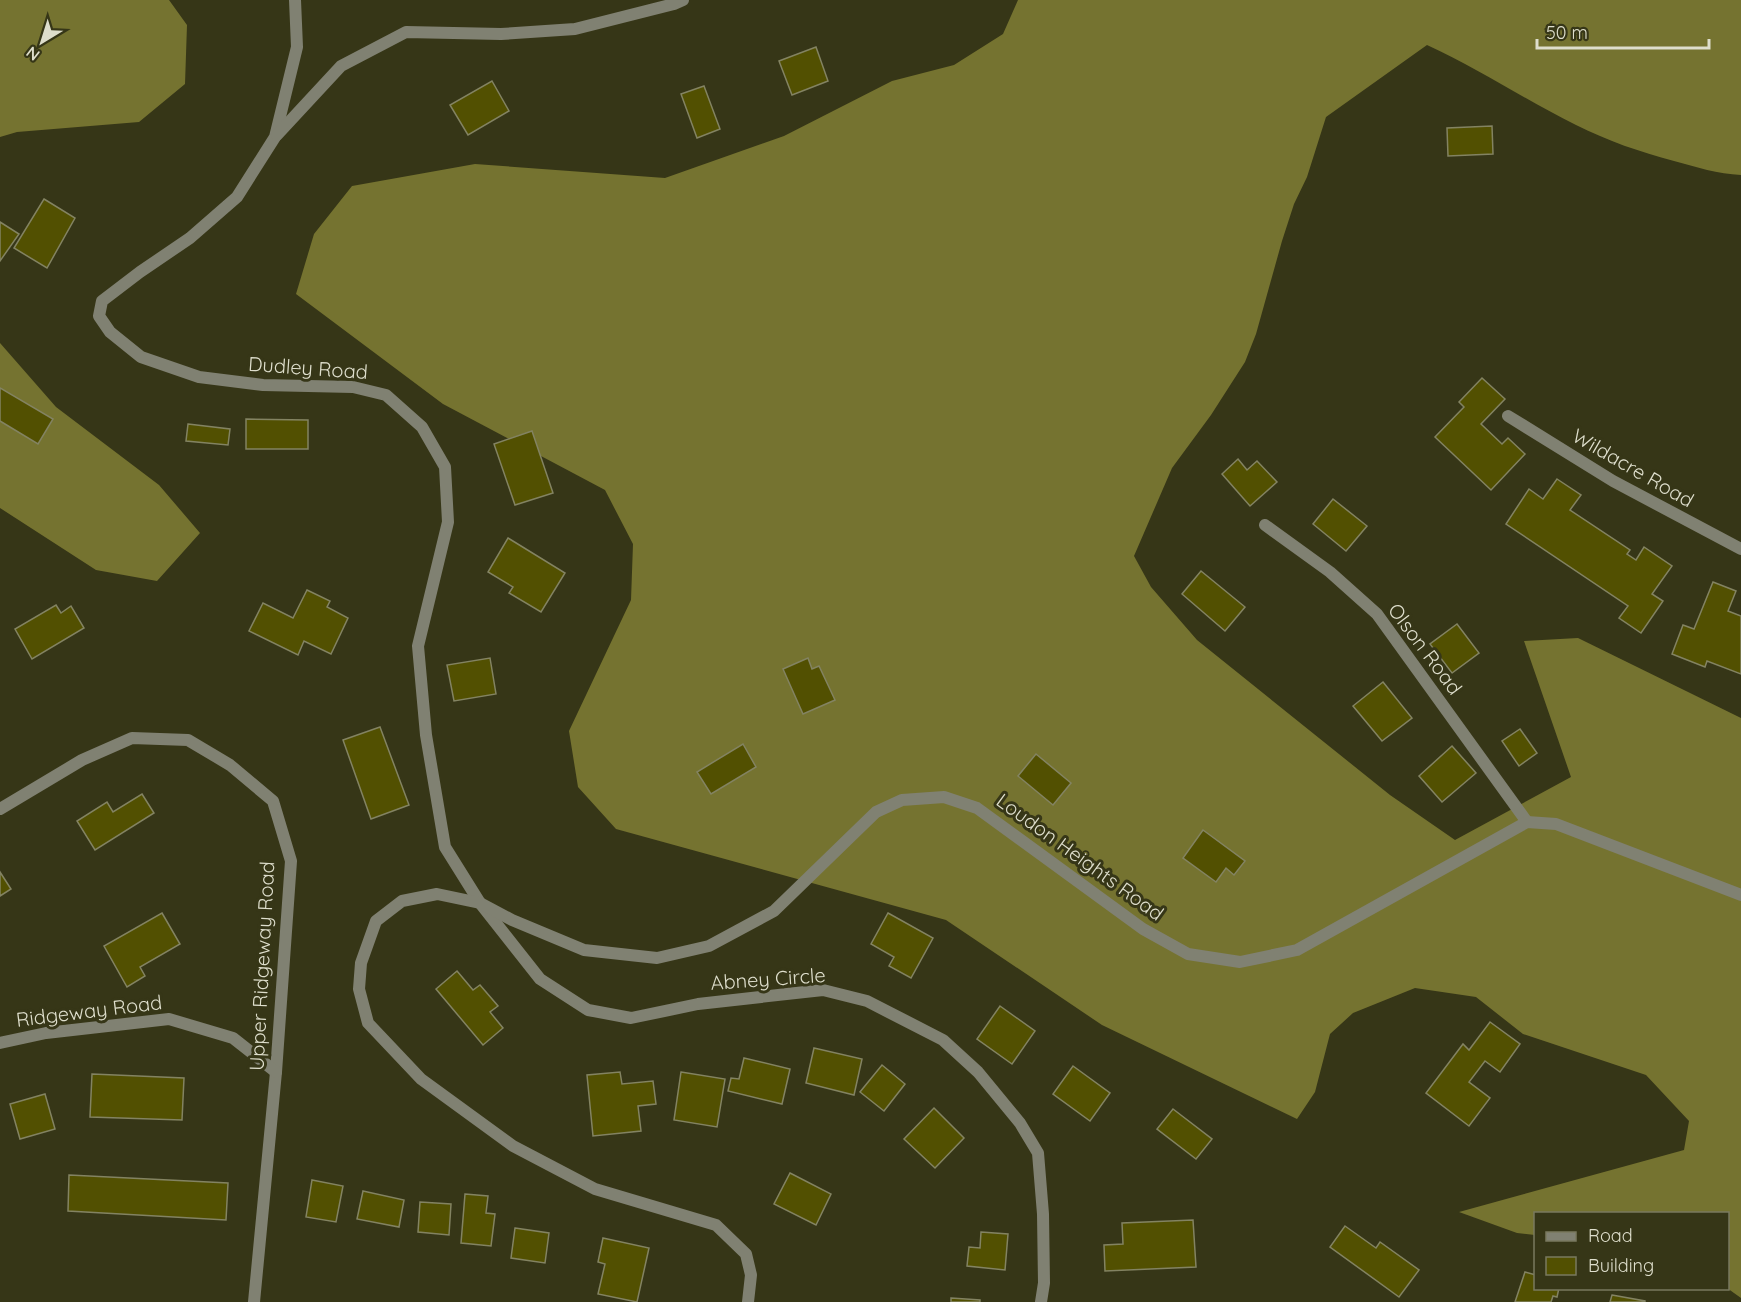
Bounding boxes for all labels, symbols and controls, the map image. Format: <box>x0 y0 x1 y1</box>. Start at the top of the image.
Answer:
north arrow <box>12 12 72 72</box>
scale bar <box>1537 12 1710 50</box>
text: 50 m <box>1546 21 1588 44</box>
text: N <box>22 42 44 65</box>
street label: Dudley Road <box>247 351 369 384</box>
street label: Wildacre Road <box>1568 423 1698 512</box>
street label: Olson Road <box>1383 598 1468 699</box>
street label: Loudon Heights Road <box>992 787 1169 926</box>
street label: Upper Ridgeway Road <box>244 861 279 1071</box>
street label: Abney Circle <box>710 962 826 995</box>
street label: Ridgeway Road <box>15 989 163 1032</box>
legend <box>1534 1212 1729 1290</box>
text: Road <box>1588 1224 1633 1247</box>
text: Building <box>1588 1254 1654 1277</box>

